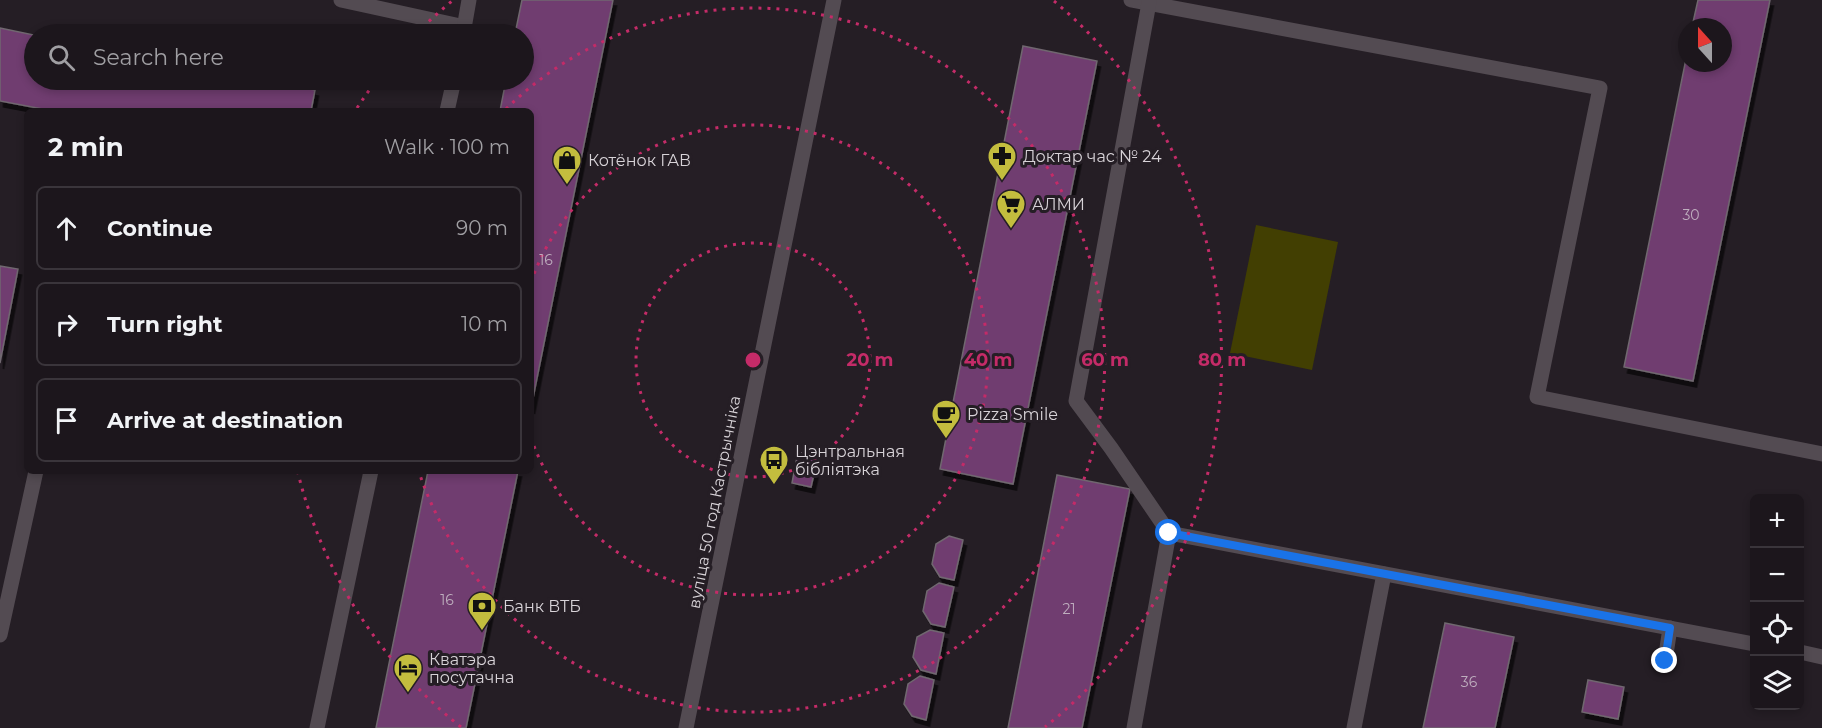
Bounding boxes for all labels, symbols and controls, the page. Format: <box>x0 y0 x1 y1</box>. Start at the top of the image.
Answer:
north arrow <box>1678 18 1732 72</box>
search box <box>24 24 534 90</box>
icon: search <box>45 41 78 74</box>
text: Search here <box>93 44 224 71</box>
text: 2 min <box>48 131 124 163</box>
text: Walk · 100 m <box>384 135 510 159</box>
pharmacy icon: Доктар час № 24 <box>986 140 1018 182</box>
shop icon: Котёнок ГАВ <box>551 144 583 186</box>
place label: Доктар час № 24 <box>1023 147 1162 166</box>
place label: Котёнок ГАВ <box>588 151 691 170</box>
supermarket icon: АЛМИ <box>995 188 1027 230</box>
place label: АЛМИ <box>1032 195 1085 214</box>
house number: 30 <box>1682 206 1700 224</box>
icon: ahead <box>50 212 83 245</box>
text: Continue <box>107 215 213 242</box>
text: 90 m <box>456 216 508 240</box>
house number: 16 <box>539 251 553 269</box>
icon: right <box>50 308 83 341</box>
text: Turn right <box>107 311 222 338</box>
text: 10 m <box>461 312 508 336</box>
text: 20 m <box>847 349 893 371</box>
text: 40 m <box>964 349 1012 371</box>
text: 60 m <box>1081 349 1129 371</box>
text: 80 m <box>1198 349 1246 371</box>
centre of rings <box>743 350 763 370</box>
street label: вуліца 50 год Кастрычніка <box>685 394 744 610</box>
cafe icon: Pizza Smile <box>930 398 962 440</box>
icon: arrive <box>50 404 83 437</box>
place label: Pizza Smile <box>967 405 1058 424</box>
text: Arrive at destination <box>107 407 343 434</box>
place label: Цэнтральная бібліятэка <box>795 442 905 479</box>
bus stop icon: Цэнтральная бібліятэка <box>758 444 790 486</box>
map controls <box>1750 494 1804 710</box>
button: + <box>1750 494 1804 548</box>
route start <box>1155 519 1181 545</box>
button: − <box>1750 548 1804 602</box>
bank icon: Банк ВТБ <box>466 590 498 632</box>
house number: 16 <box>440 591 454 609</box>
place label: Банк ВТБ <box>503 597 581 616</box>
house number: 21 <box>1062 600 1076 618</box>
button: locate <box>1750 602 1804 656</box>
route end <box>1651 647 1677 673</box>
place label: Кватэра посутачна <box>429 650 514 687</box>
hotel icon: Кватэра посутачна <box>392 652 424 694</box>
button: layers <box>1750 656 1804 710</box>
house number: 36 <box>1461 673 1478 691</box>

